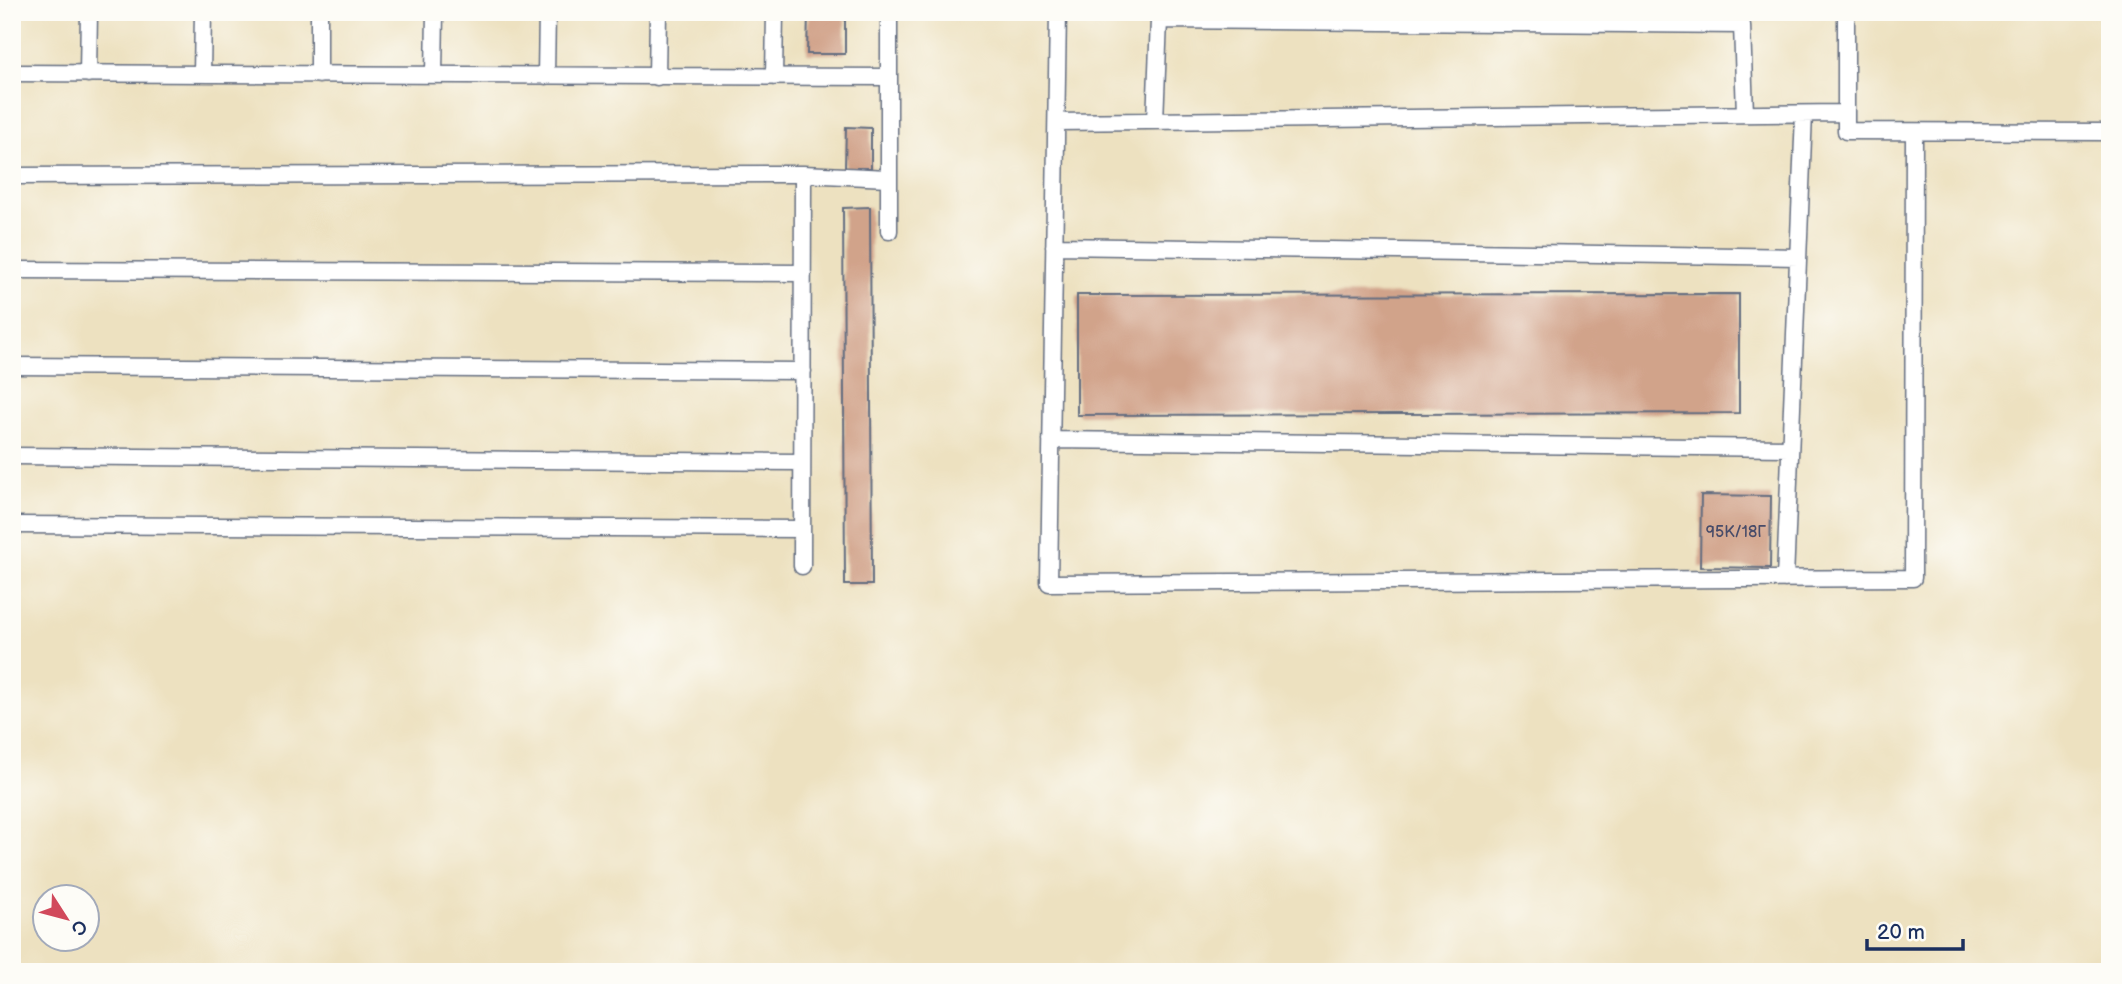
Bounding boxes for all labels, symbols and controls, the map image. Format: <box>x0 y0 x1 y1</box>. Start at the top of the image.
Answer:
house number: 95К/18Г <box>1706 523 1766 542</box>
north arrow <box>32 883 102 953</box>
scale bar <box>1867 907 1963 951</box>
text: С <box>65 915 92 939</box>
text: 20 m <box>1877 920 1925 945</box>

